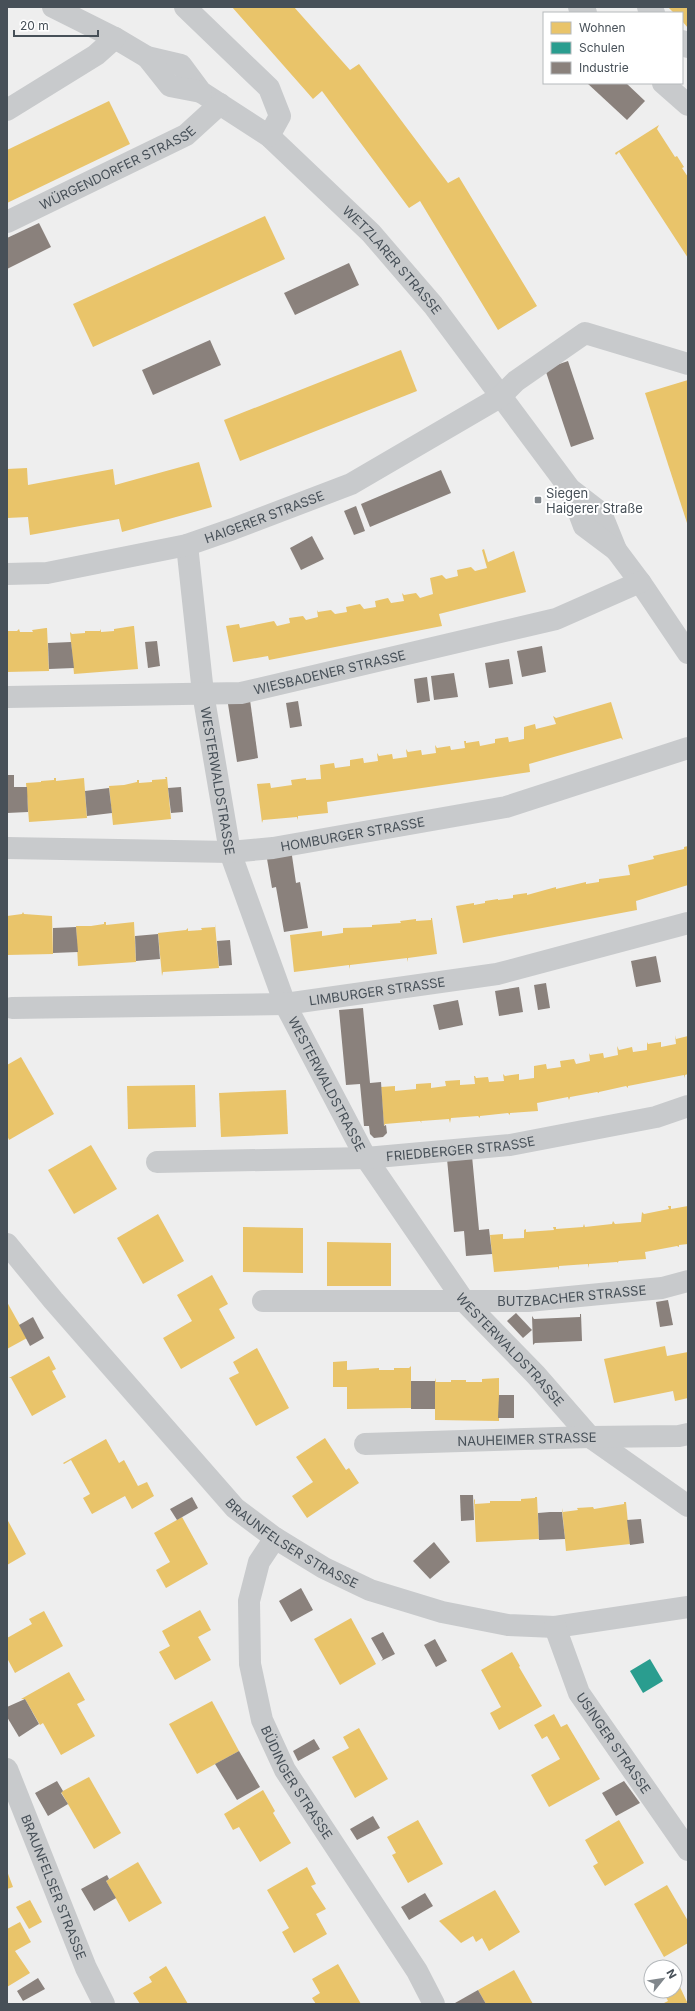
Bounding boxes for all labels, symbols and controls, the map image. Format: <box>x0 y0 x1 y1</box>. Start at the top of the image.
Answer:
scale bar <box>14 12 98 38</box>
legend <box>543 12 683 84</box>
text: 20 m <box>20 18 49 33</box>
text: Wohnen <box>579 20 626 35</box>
text: Schulen <box>579 40 625 55</box>
text: Industrie <box>579 60 629 75</box>
street label: WÜRGENDORFER STRASSE <box>37 122 199 213</box>
street label: WETZLARER STRASSE <box>339 202 445 317</box>
place label: Siegen Haigerer Straße <box>546 485 643 516</box>
street label: HAIGERER STRASSE <box>202 487 326 546</box>
marker: Siegen Haigerer Straße <box>533 495 543 505</box>
street label: WIESBADENER STRASSE <box>252 647 407 698</box>
street label: WESTERWALDSTRASSE <box>197 706 238 856</box>
street label: HOMBURGER STRASSE <box>279 813 426 855</box>
street label: LIMBURGER STRASSE <box>308 973 446 1009</box>
street label: WESTERWALDSTRASSE <box>285 1014 369 1154</box>
street label: FRIEDBERGER STRASSE <box>385 1132 536 1164</box>
street label: BUTZBACHER STRASSE <box>497 1282 647 1309</box>
street label: WESTERWALDSTRASSE <box>453 1290 567 1409</box>
street label: NAUHEIMER STRASSE <box>457 1429 597 1449</box>
street label: BRAUNFELSER STRASSE <box>222 1495 361 1591</box>
street label: USINGER STRASSE <box>573 1689 654 1797</box>
street label: BÜDINGER STRASSE <box>258 1723 336 1842</box>
street label: BRAUNFELSER STRASSE <box>18 1812 90 1962</box>
north arrow <box>643 1959 683 1999</box>
text: N <box>664 1967 680 1981</box>

